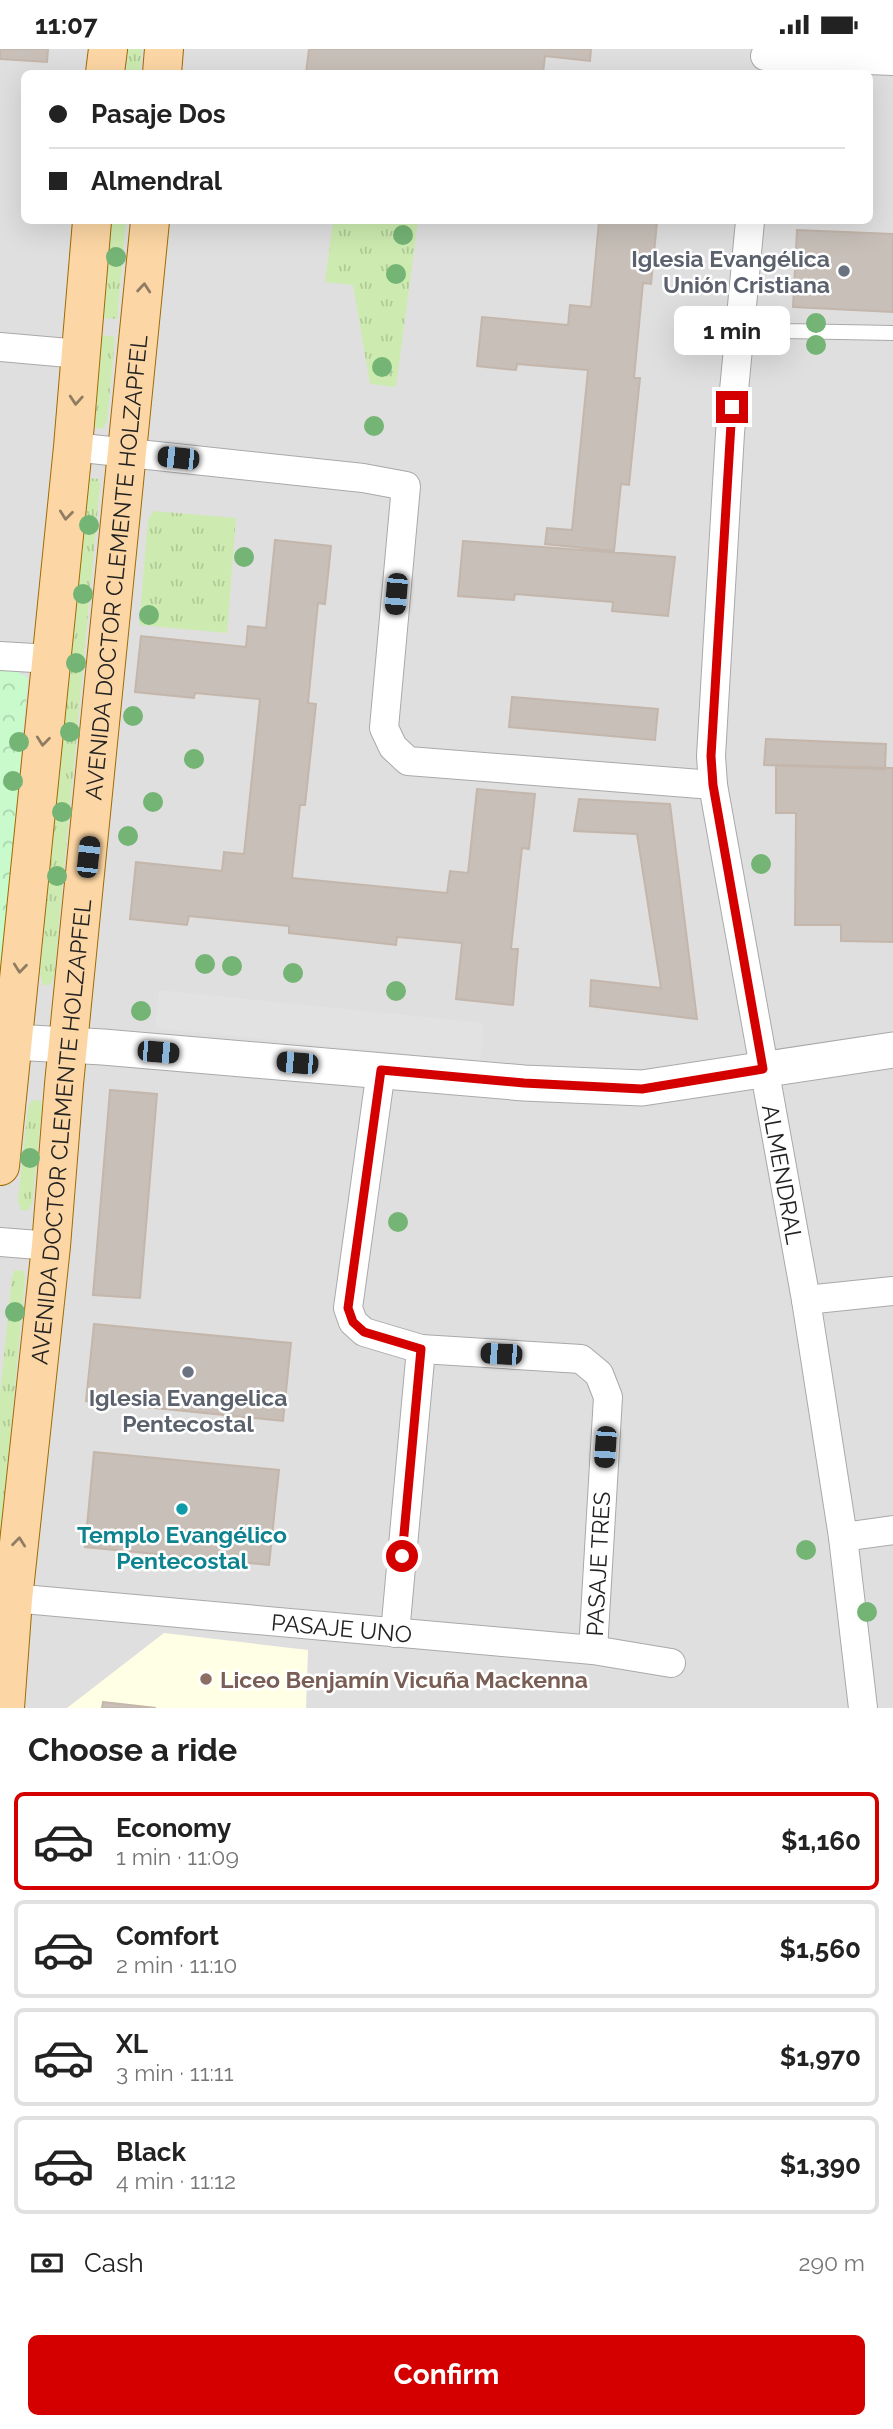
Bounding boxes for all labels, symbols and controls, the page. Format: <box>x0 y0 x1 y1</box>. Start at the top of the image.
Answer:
text: 11:07 <box>35 10 98 40</box>
text: Pasaje Dos <box>91 99 226 129</box>
text: Almendral <box>91 166 222 196</box>
place label: Iglesia Evangélica Unión Cristiana <box>631 245 830 298</box>
marker: Iglesia Evangélica Unión Cristiana <box>836 263 852 279</box>
one-way arrow <box>136 282 151 293</box>
callout: 1 min <box>674 305 790 355</box>
text: 1 min <box>703 317 761 344</box>
street label: AVENIDA DOCTOR CLEMENTE HOLZAPFEL <box>79 333 152 801</box>
route end <box>716 391 748 423</box>
one-way arrow <box>69 395 84 406</box>
car <box>157 445 200 471</box>
one-way arrow <box>58 509 73 521</box>
car <box>384 572 409 616</box>
one-way arrow <box>35 735 50 747</box>
car <box>76 835 101 879</box>
street label: AVENIDA DOCTOR CLEMENTE HOLZAPFEL <box>25 897 96 1366</box>
one-way arrow <box>13 962 28 973</box>
car <box>137 1040 180 1064</box>
car <box>276 1051 319 1075</box>
street label: ALMENDRAL <box>757 1102 809 1247</box>
car <box>480 1342 523 1366</box>
marker: Iglesia Evangelica Pentecostal <box>180 1364 196 1380</box>
place label: Iglesia Evangelica Pentecostal <box>89 1384 287 1437</box>
car <box>594 1425 617 1469</box>
street label: PASAJE TRES <box>581 1491 615 1637</box>
marker: Templo Evangélico Pentecostal <box>174 1501 190 1517</box>
place label: Templo Evangélico Pentecostal <box>77 1521 287 1574</box>
one-way arrow <box>12 1537 27 1548</box>
route start <box>386 1540 418 1572</box>
street label: PASAJE UNO <box>270 1608 413 1647</box>
place label: Liceo Benjamín Vicuña Mackenna <box>220 1666 588 1693</box>
marker: Liceo Benjamín Vicuña Mackenna <box>198 1671 214 1687</box>
text: Choose a ride <box>28 1731 237 1768</box>
icon: car <box>32 1810 95 1873</box>
text: Economy <box>116 1813 231 1843</box>
text: $1,160 <box>781 1826 861 1856</box>
text: 1 min · 11:09 <box>116 1843 239 1870</box>
icon: car <box>32 1918 95 1981</box>
text: Comfort <box>116 1921 219 1951</box>
text: $1,560 <box>779 1934 861 1964</box>
text: 2 min · 11:10 <box>116 1951 237 1978</box>
icon: car <box>32 2026 95 2089</box>
text: XL <box>116 2029 148 2059</box>
text: $1,970 <box>780 2042 861 2072</box>
text: 3 min · 11:11 <box>116 2059 233 2086</box>
icon: car <box>32 2134 95 2197</box>
text: Black <box>116 2137 186 2167</box>
text: $1,390 <box>780 2150 861 2180</box>
text: 4 min · 11:12 <box>116 2167 236 2194</box>
icon: cash <box>28 2244 66 2282</box>
text: Cash <box>84 2248 144 2278</box>
text: 290 m <box>798 2249 865 2276</box>
button: Confirm <box>28 2335 865 2415</box>

